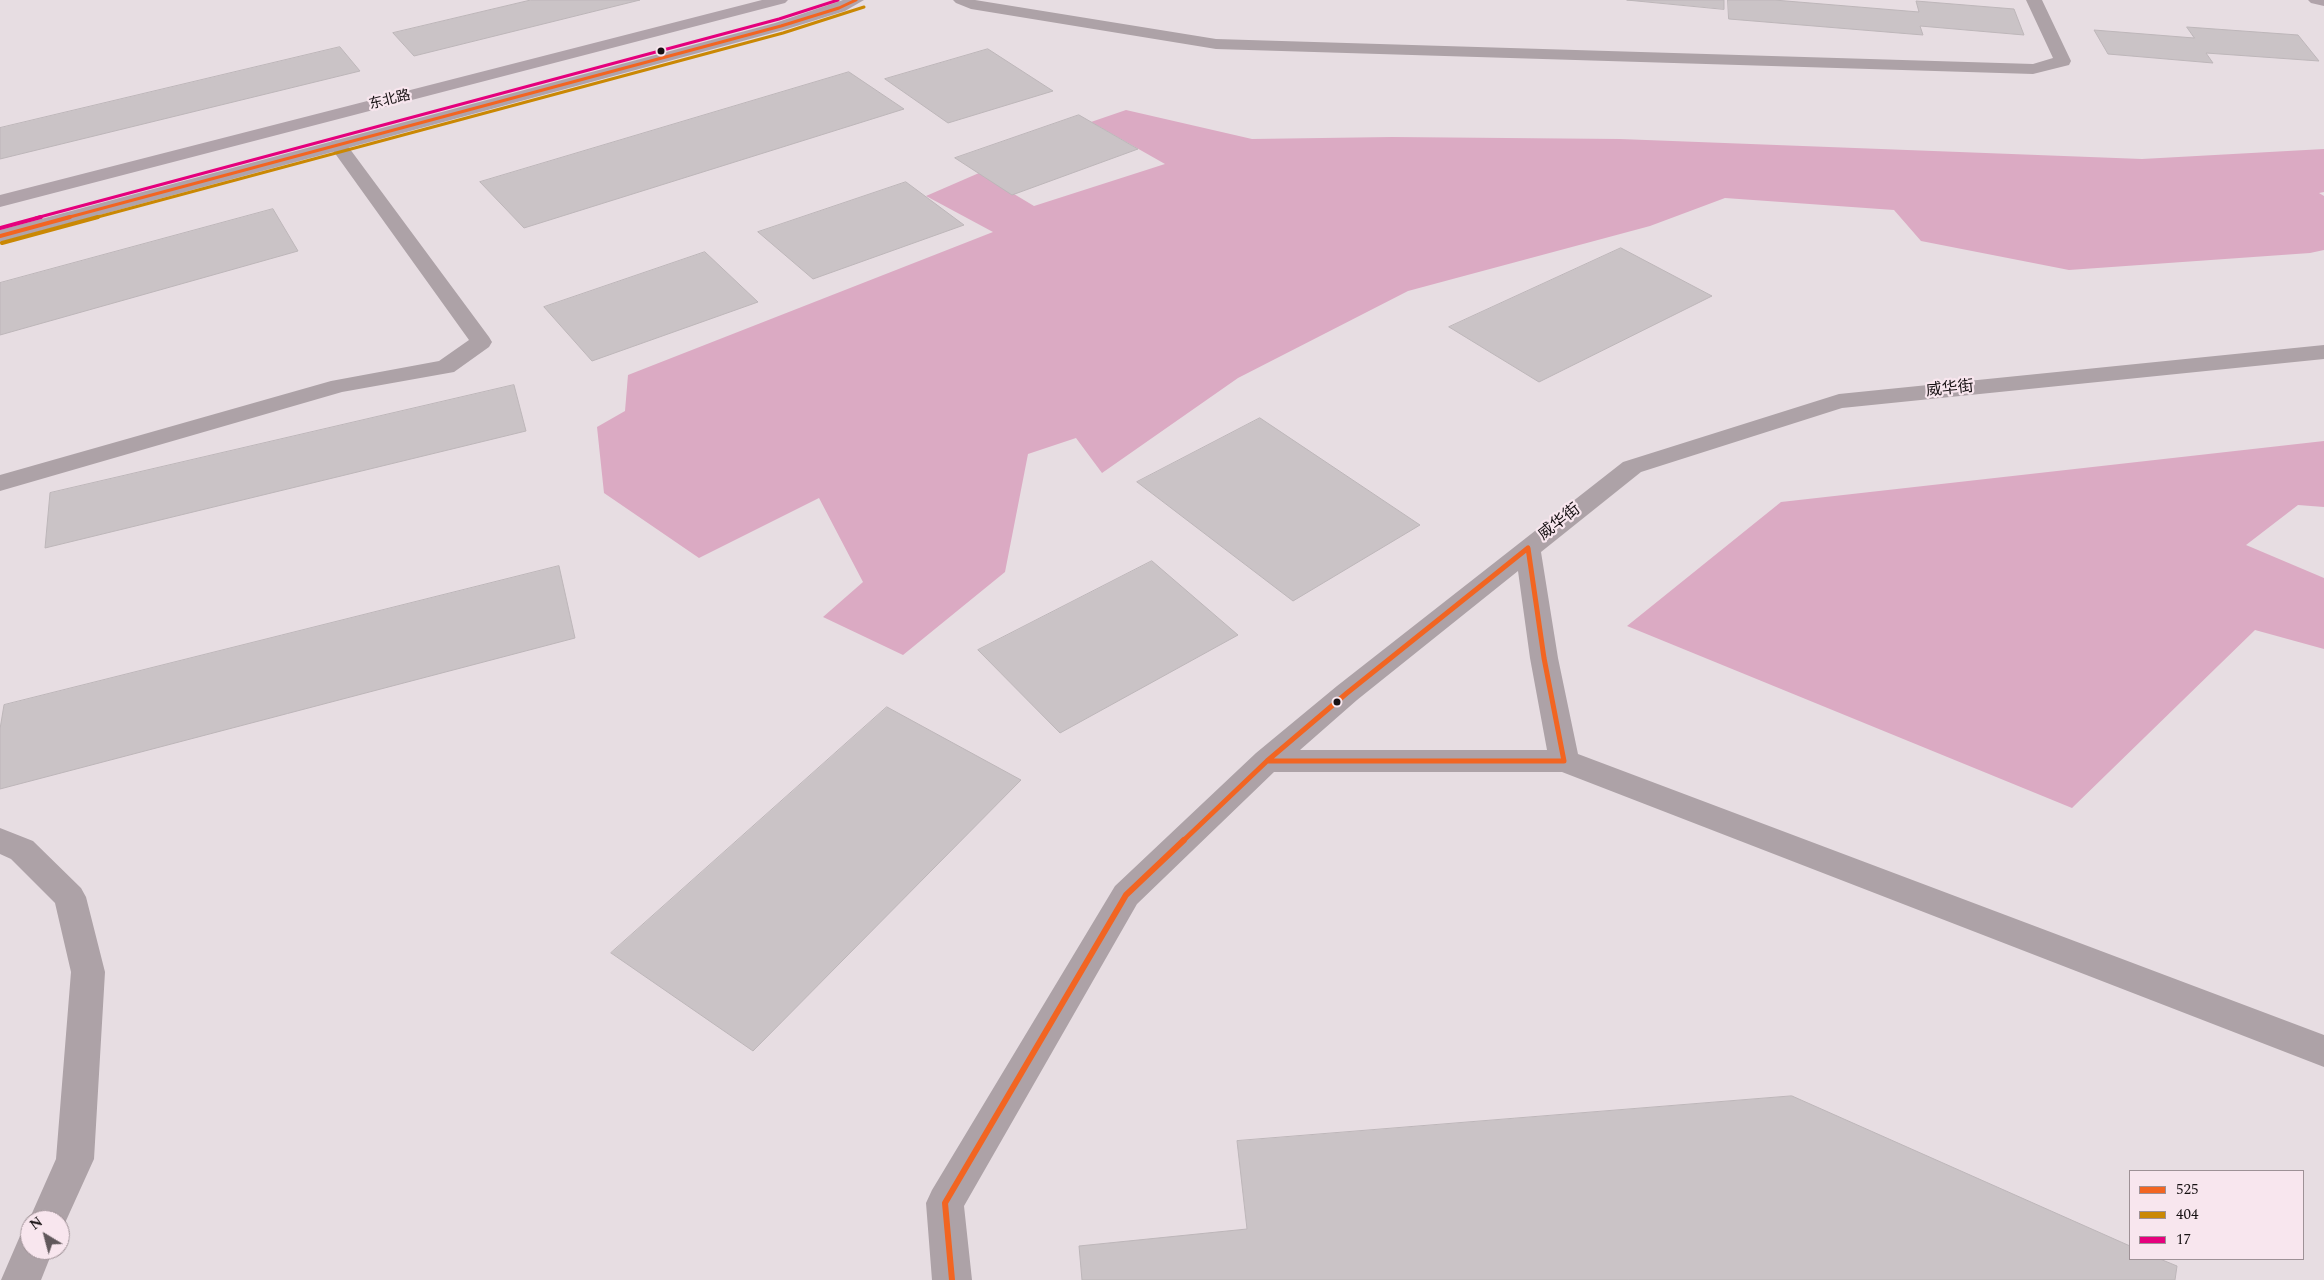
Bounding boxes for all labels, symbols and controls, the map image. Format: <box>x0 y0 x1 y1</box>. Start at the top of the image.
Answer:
unlabelled marker <box>656 46 666 56</box>
street label: 东北路 <box>368 88 412 114</box>
street label: 威华街 <box>1925 378 1975 402</box>
street label: 威华街 <box>1535 501 1585 545</box>
unlabelled marker <box>1332 697 1342 707</box>
legend <box>2129 1170 2304 1260</box>
text: 525 <box>2176 1178 2199 1201</box>
text: 404 <box>2176 1203 2199 1226</box>
north arrow <box>20 1210 70 1260</box>
text: N <box>25 1212 47 1235</box>
text: 17 <box>2176 1228 2191 1251</box>

